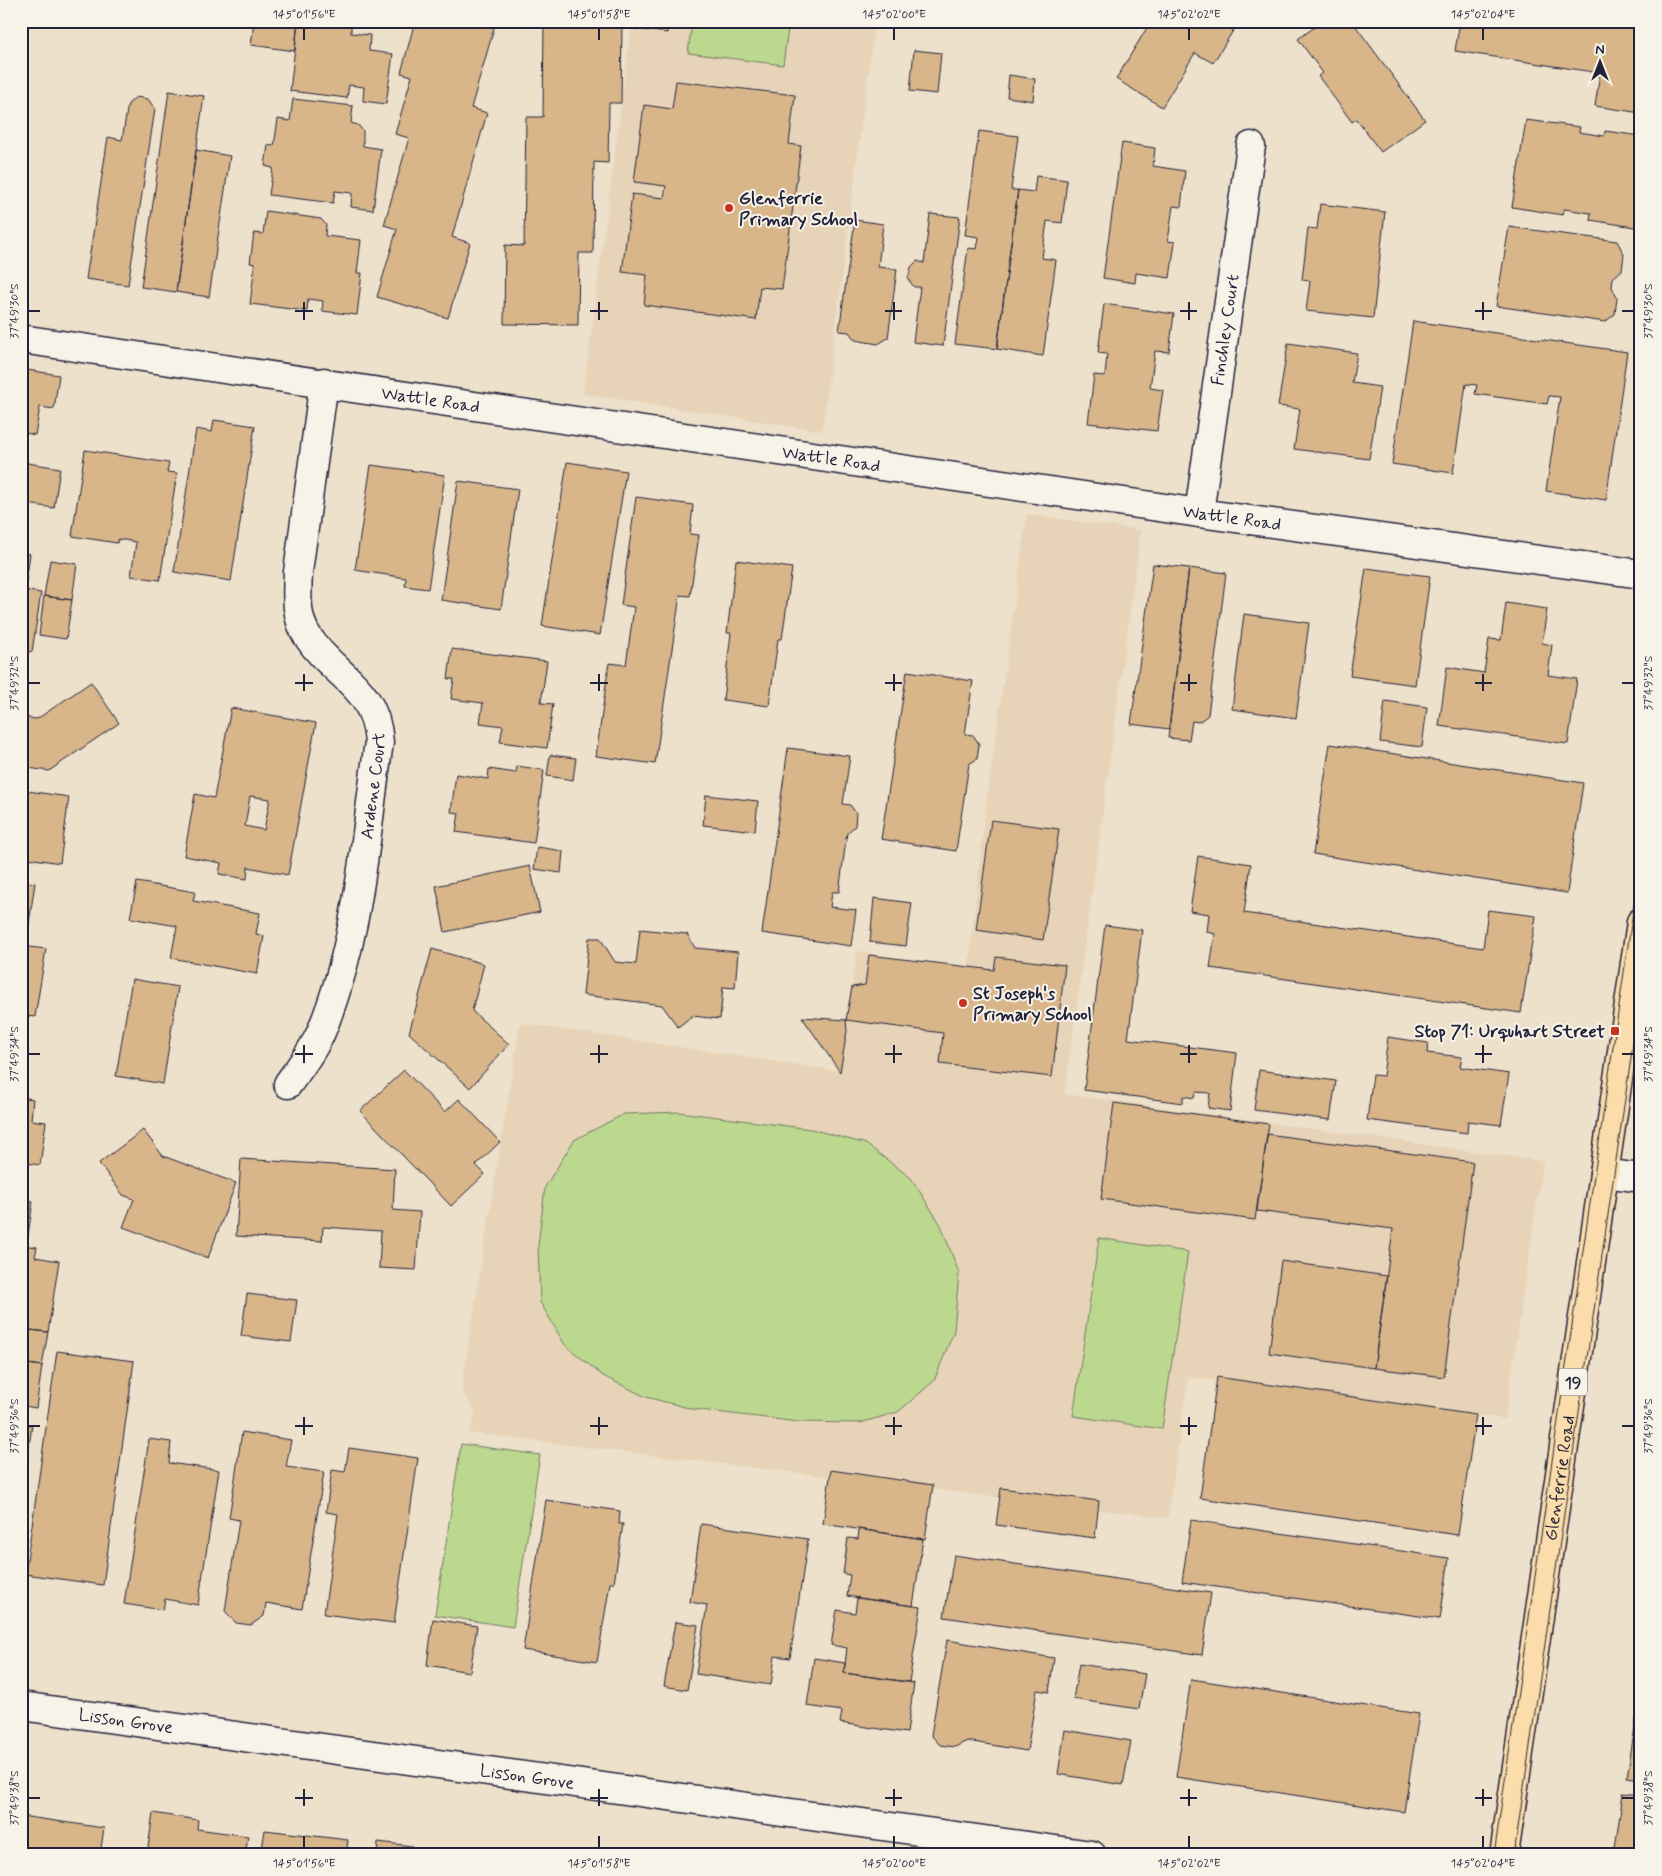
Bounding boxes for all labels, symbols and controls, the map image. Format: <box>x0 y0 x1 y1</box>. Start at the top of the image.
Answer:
text: 145°01'56"E <box>272 7 336 23</box>
text: 145°01'58"E <box>568 7 630 23</box>
text: 145°02'00"E <box>862 7 926 23</box>
text: 145°02'02"E <box>1157 7 1221 23</box>
text: 145°02'04"E <box>1451 7 1515 23</box>
north arrow <box>1574 38 1624 88</box>
text: N <box>1595 41 1605 59</box>
place label: Glenferrie Primary School <box>739 187 858 232</box>
marker: Glenferrie Primary School <box>723 202 735 214</box>
street label: Finchley Court <box>1206 272 1246 387</box>
text: 37°49'30"S <box>7 283 23 339</box>
text: 37°49'30"S <box>1641 283 1657 339</box>
street label: Wattle Road <box>380 381 481 420</box>
street label: Wattle Road <box>780 441 882 479</box>
street label: Wattle Road <box>1181 500 1283 537</box>
text: 37°49'32"S <box>7 655 23 710</box>
text: 37°49'32"S <box>1641 655 1657 710</box>
street label: Ardene Court <box>355 731 392 841</box>
place label: St Joseph's Primary School <box>973 982 1092 1027</box>
marker: St Joseph's Primary School <box>957 997 969 1009</box>
place label: Stop 71: Urquhart Street <box>1415 1020 1606 1044</box>
marker: Stop 71: Urquhart Street <box>1609 1025 1621 1037</box>
text: 37°49'34"S <box>7 1026 23 1082</box>
text: 37°49'34"S <box>1641 1026 1657 1082</box>
road number: 19 <box>1559 1368 1587 1395</box>
text: 37°49'36"S <box>7 1398 23 1454</box>
text: 37°49'36"S <box>1641 1398 1657 1454</box>
street label: Glenferrie Road <box>1539 1414 1581 1543</box>
street label: Lisson Grove <box>77 1703 175 1740</box>
street label: Lisson Grove <box>478 1759 576 1796</box>
text: 37°49'38"S <box>7 1770 23 1826</box>
text: 37°49'38"S <box>1641 1770 1657 1826</box>
text: 145°01'56"E <box>272 1856 336 1872</box>
text: 145°01'58"E <box>568 1856 630 1872</box>
text: 145°02'00"E <box>862 1856 926 1872</box>
text: 145°02'02"E <box>1157 1856 1221 1872</box>
text: 145°02'04"E <box>1451 1856 1515 1872</box>

